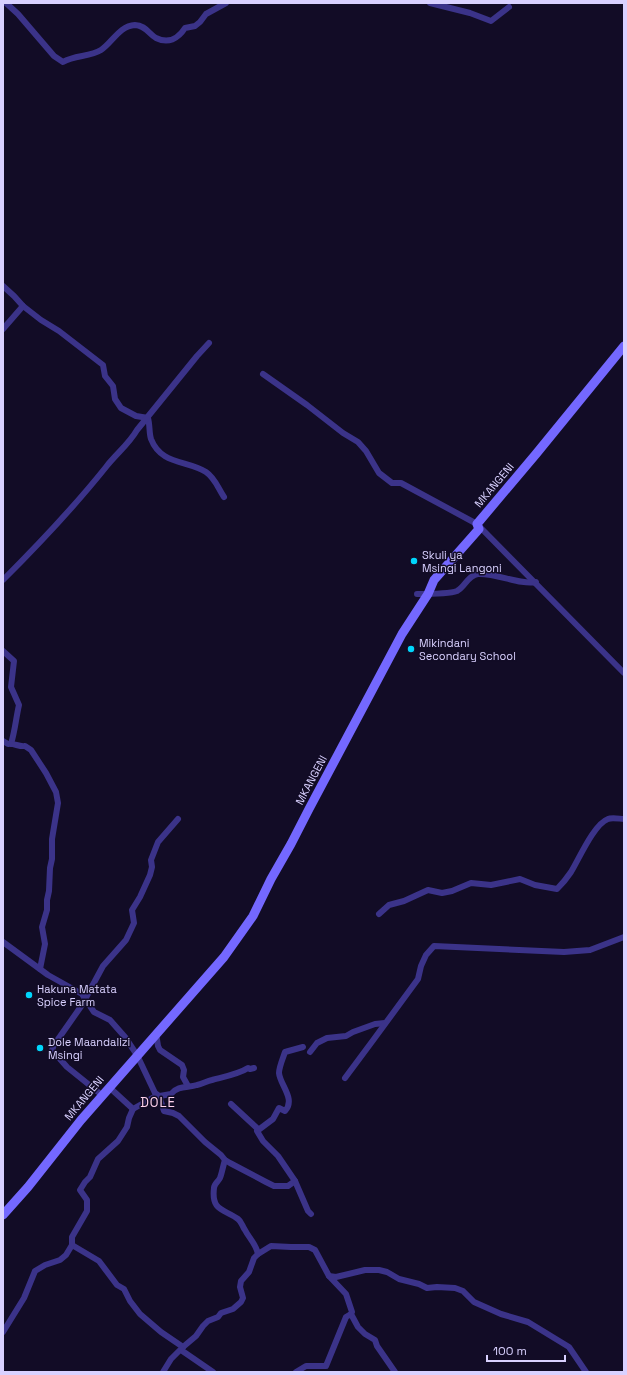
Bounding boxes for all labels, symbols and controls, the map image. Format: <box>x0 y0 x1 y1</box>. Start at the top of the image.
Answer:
street label: MKANGENI <box>471 460 517 510</box>
place label: Skuli ya Msingi Langoni <box>422 548 502 575</box>
marker: Skuli ya Msingi Langoni <box>409 556 419 566</box>
place label: Mikindani Secondary School <box>419 636 516 663</box>
marker: Mikindani Secondary School <box>406 644 416 654</box>
street label: MKANGENI <box>292 753 330 807</box>
place label: Hakuna Matata Spice Farm <box>37 982 118 1009</box>
marker: Hakuna Matata Spice Farm <box>24 990 34 1000</box>
place label: Dole Maandalizi Msingi <box>48 1035 131 1062</box>
marker: Dole Maandalizi Msingi <box>35 1043 45 1053</box>
street label: MKANGENI <box>61 1073 107 1123</box>
district label: DOLE <box>140 1094 176 1111</box>
scale bar <box>487 1337 565 1363</box>
text: 100 m <box>493 1343 527 1359</box>

